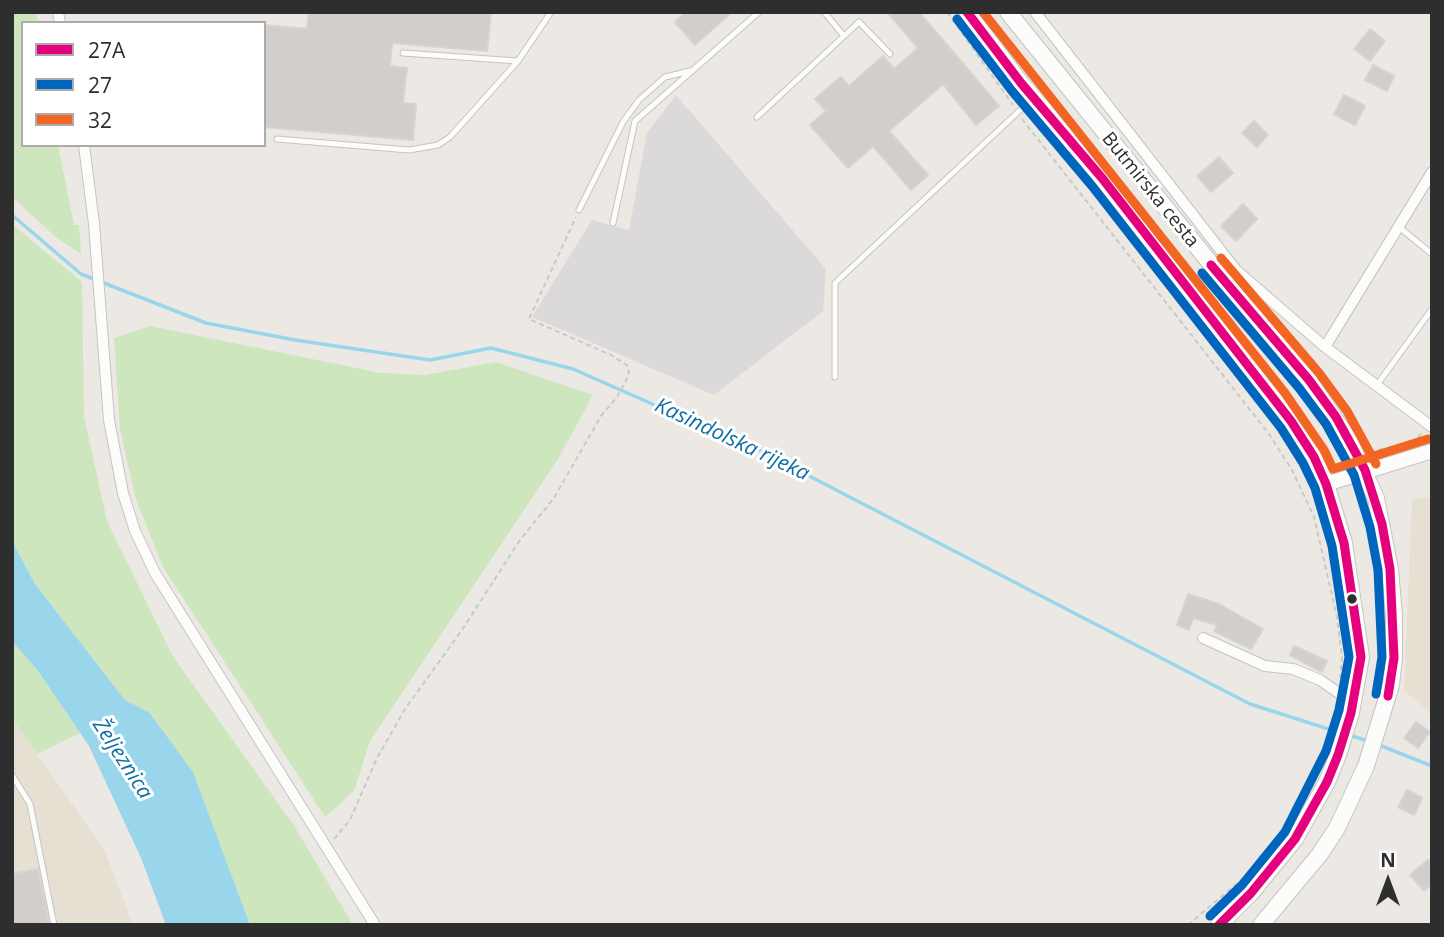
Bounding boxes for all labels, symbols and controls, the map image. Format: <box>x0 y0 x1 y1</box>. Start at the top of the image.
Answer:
legend <box>21 21 266 147</box>
text: 27A <box>88 36 125 64</box>
text: 27 <box>88 71 112 99</box>
text: 32 <box>88 106 112 134</box>
street label: Butmirska cesta <box>1097 128 1203 252</box>
water label: Kasindolska rijeka <box>651 393 813 487</box>
unlabelled marker <box>1345 592 1359 606</box>
water label: Željeznica <box>87 714 157 804</box>
north arrow <box>1353 846 1423 916</box>
text: N <box>1380 847 1396 873</box>

